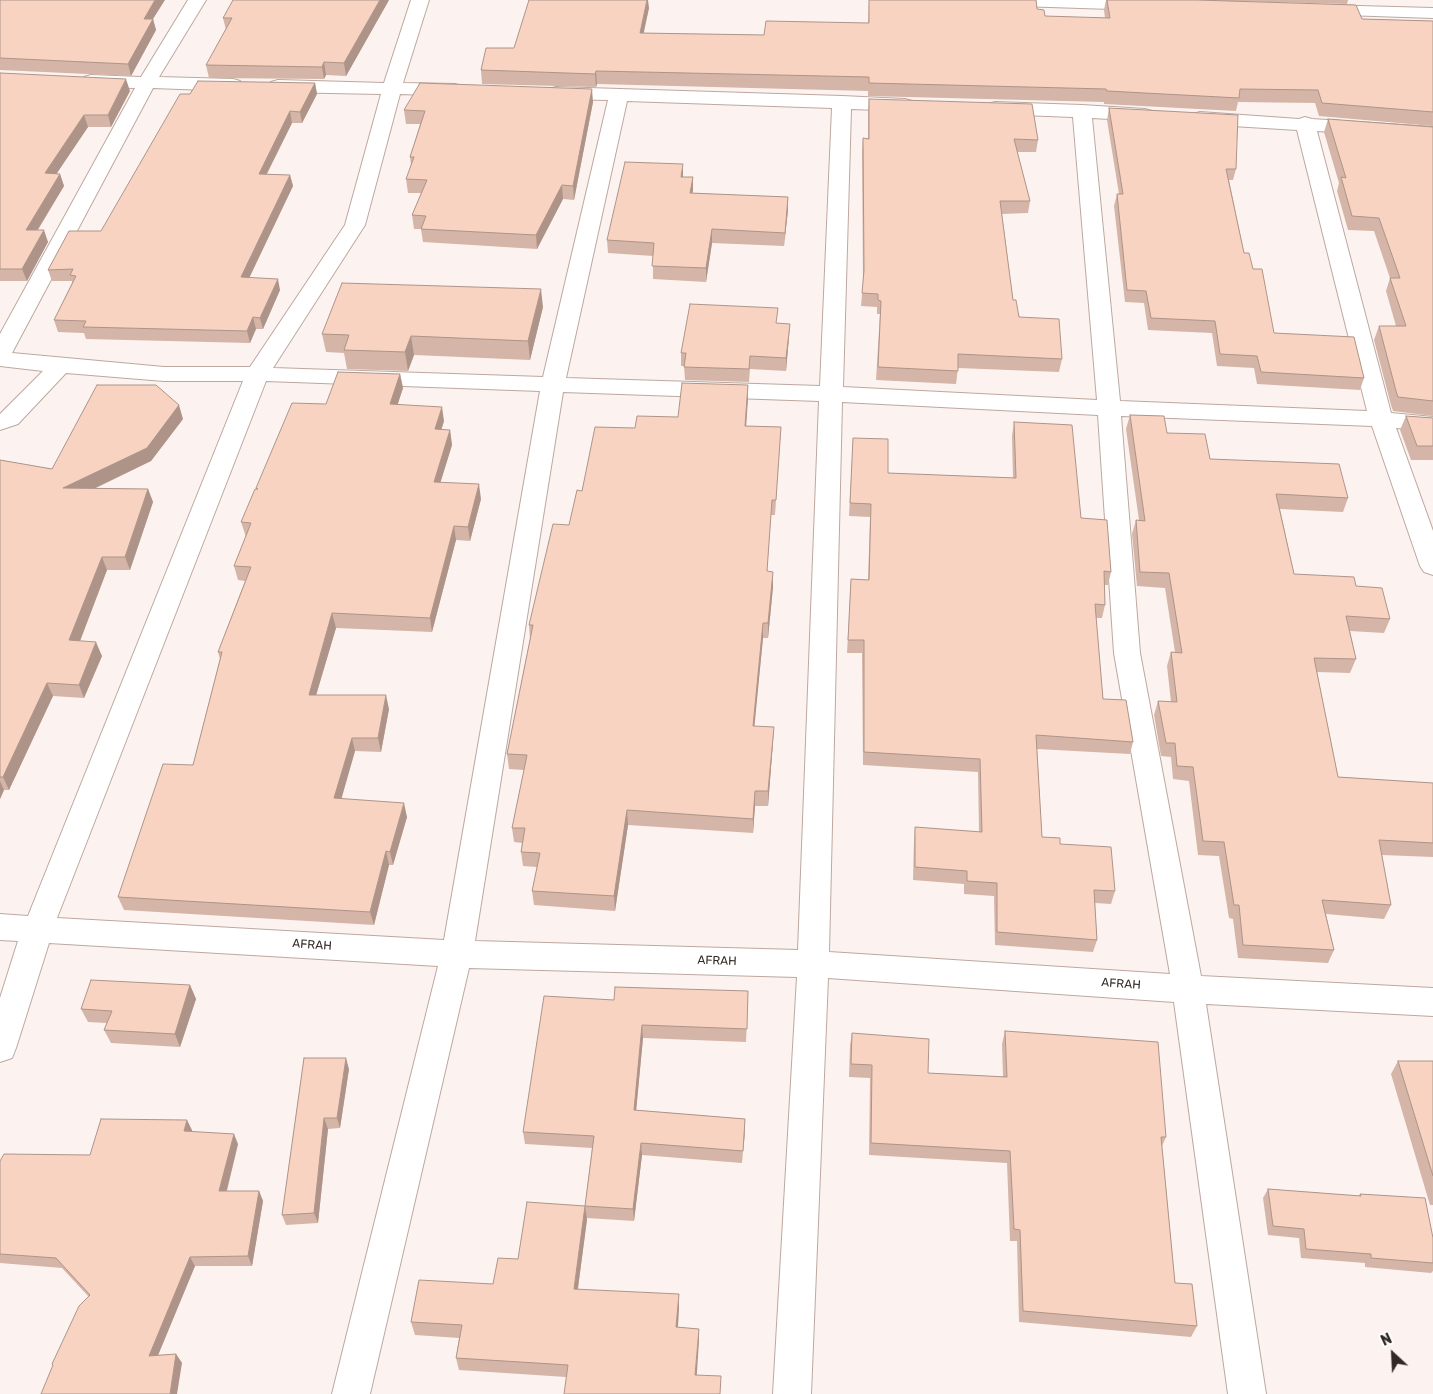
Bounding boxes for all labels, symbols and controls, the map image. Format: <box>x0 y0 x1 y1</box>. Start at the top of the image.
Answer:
street label: AFRAH <box>292 936 332 954</box>
street label: AFRAH <box>697 953 737 969</box>
street label: AFRAH <box>1101 975 1141 993</box>
north arrow <box>1368 1329 1418 1379</box>
text: N <box>1378 1330 1395 1350</box>

